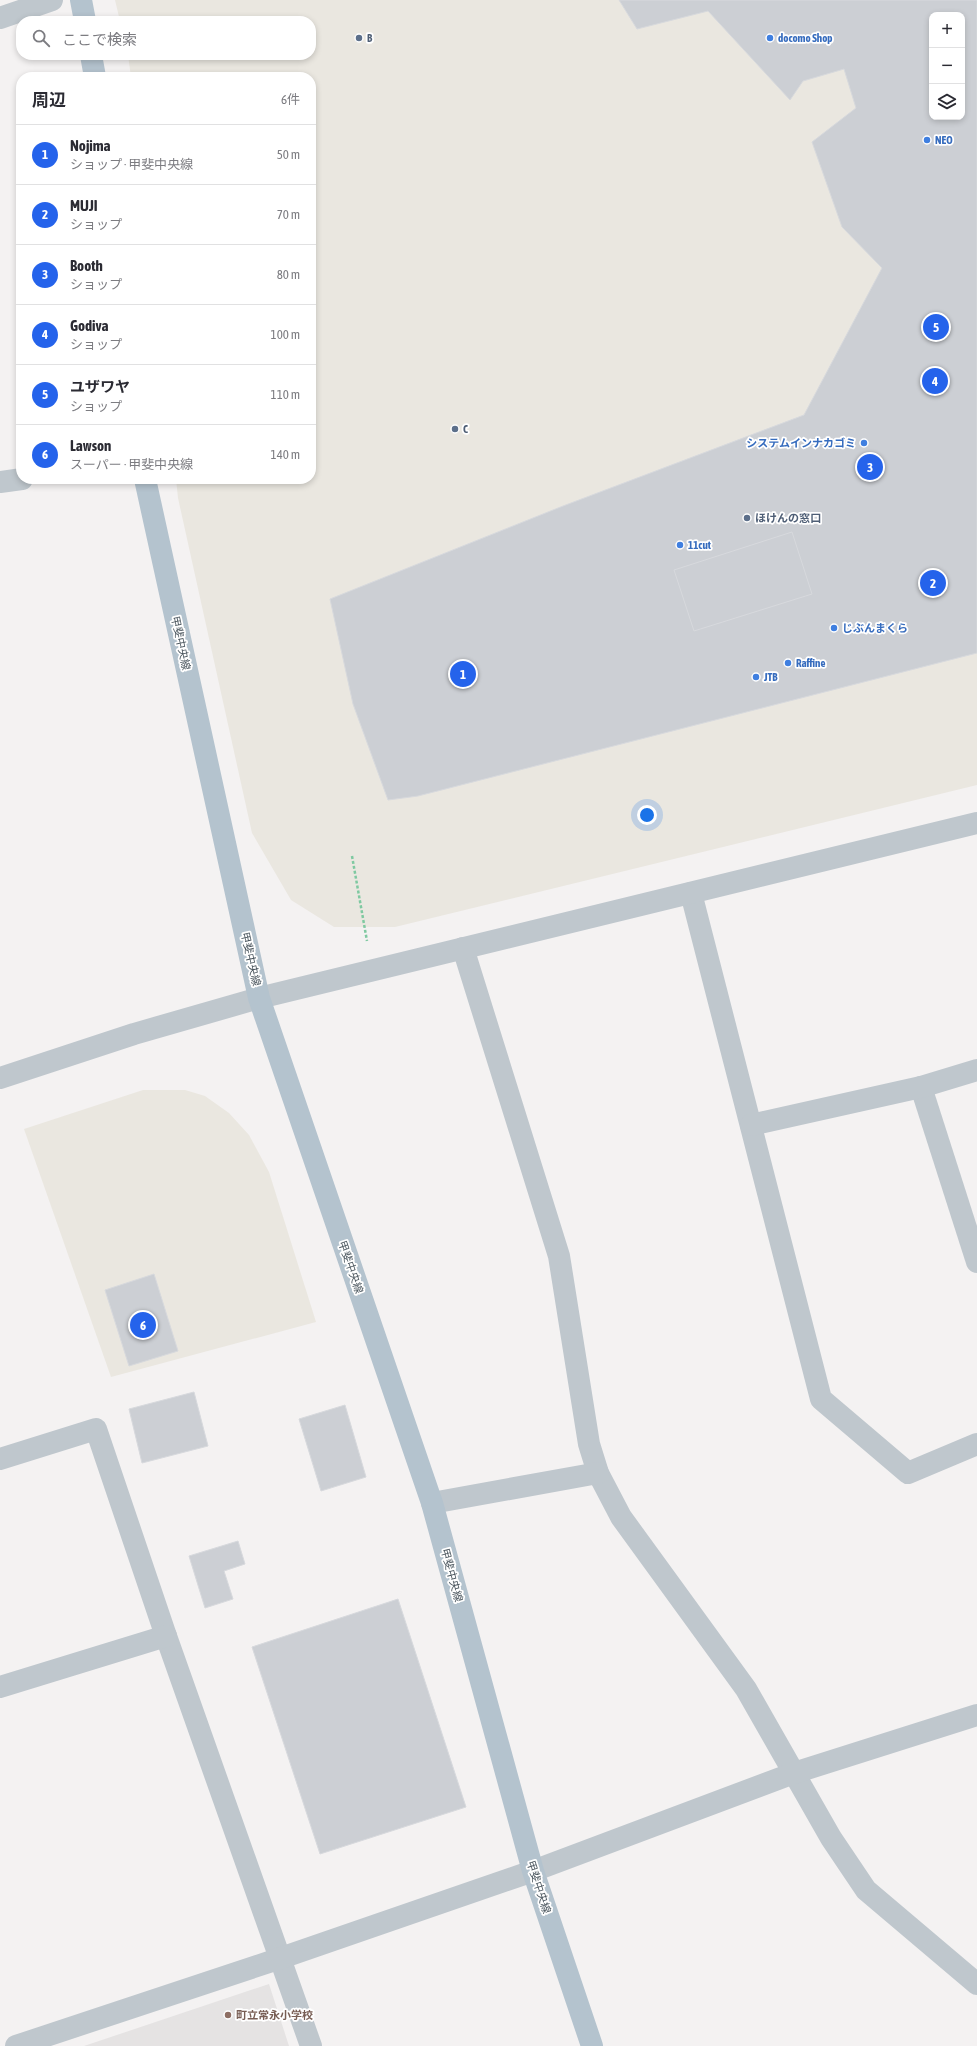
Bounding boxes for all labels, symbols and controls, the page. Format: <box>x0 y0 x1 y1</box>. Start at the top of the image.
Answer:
map controls <box>929 12 965 120</box>
button: + <box>929 12 965 48</box>
search box <box>16 16 316 60</box>
icon: search <box>30 27 52 49</box>
text: ここで検索 <box>62 31 137 48</box>
place label: B <box>367 32 373 44</box>
place label: docomo Shop <box>778 32 833 44</box>
marker: B <box>354 33 364 43</box>
marker: docomo Shop <box>765 33 775 43</box>
button: − <box>929 48 965 84</box>
button: layers <box>929 84 965 120</box>
text: 周辺 <box>32 90 66 110</box>
text: 6件 <box>281 92 300 107</box>
place label: NEO <box>935 134 953 146</box>
marker: NEO <box>922 135 932 145</box>
text: Nojima <box>70 137 111 154</box>
text: 1 <box>42 147 48 162</box>
text: 50 m <box>277 147 300 162</box>
text: ショップ · 甲斐中央線 <box>70 157 193 172</box>
text: MUJI <box>70 197 98 214</box>
text: 2 <box>42 207 48 222</box>
text: 70 m <box>277 207 300 222</box>
text: ショップ <box>70 217 122 232</box>
text: Booth <box>70 257 103 274</box>
text: 3 <box>42 267 48 282</box>
text: 80 m <box>277 267 300 282</box>
text: ショップ <box>70 277 122 292</box>
pin: 5 <box>923 312 949 342</box>
text: Godiva <box>70 317 109 334</box>
text: 4 <box>42 327 48 342</box>
text: 100 m <box>271 327 300 342</box>
text: ショップ <box>70 337 122 352</box>
pin: 4 <box>922 366 948 396</box>
text: ユザワヤ <box>70 378 130 395</box>
text: 5 <box>42 387 48 402</box>
text: 110 m <box>271 387 300 402</box>
text: ショップ <box>70 399 122 414</box>
place label: C <box>463 423 468 435</box>
marker: C <box>450 424 460 434</box>
text: Lawson <box>70 437 111 454</box>
place label: システムインナカゴミ <box>746 437 856 449</box>
marker: システムインナカゴミ <box>859 438 869 448</box>
text: 6 <box>42 447 48 462</box>
text: 140 m <box>271 447 300 462</box>
pin: 3 <box>857 452 883 482</box>
text: スーパー · 甲斐中央線 <box>70 457 193 472</box>
place label: ほけんの窓口 <box>755 512 821 524</box>
marker: ほけんの窓口 <box>742 513 752 523</box>
place label: 11cut <box>688 539 712 551</box>
marker: 11cut <box>675 540 685 550</box>
pin: 2 <box>920 568 946 598</box>
street label: 甲斐中央線 <box>169 615 193 671</box>
place label: じぶんまくら <box>842 622 908 634</box>
marker: じぶんまくら <box>829 623 839 633</box>
place label: Raffine <box>796 657 825 669</box>
marker: Raffine <box>783 658 793 668</box>
pin: 1 <box>450 659 476 689</box>
place label: JTB <box>763 671 778 683</box>
marker: JTB <box>751 672 761 682</box>
your location <box>637 805 657 825</box>
street label: 甲斐中央線 <box>239 931 263 987</box>
street label: 甲斐中央線 <box>336 1239 366 1295</box>
pin: 6 <box>130 1310 156 1340</box>
street label: 甲斐中央線 <box>439 1547 465 1603</box>
street label: 甲斐中央線 <box>525 1859 553 1915</box>
place label: 町立常永小学校 <box>236 2009 313 2021</box>
marker: 町立常永小学校 <box>223 2010 233 2020</box>

